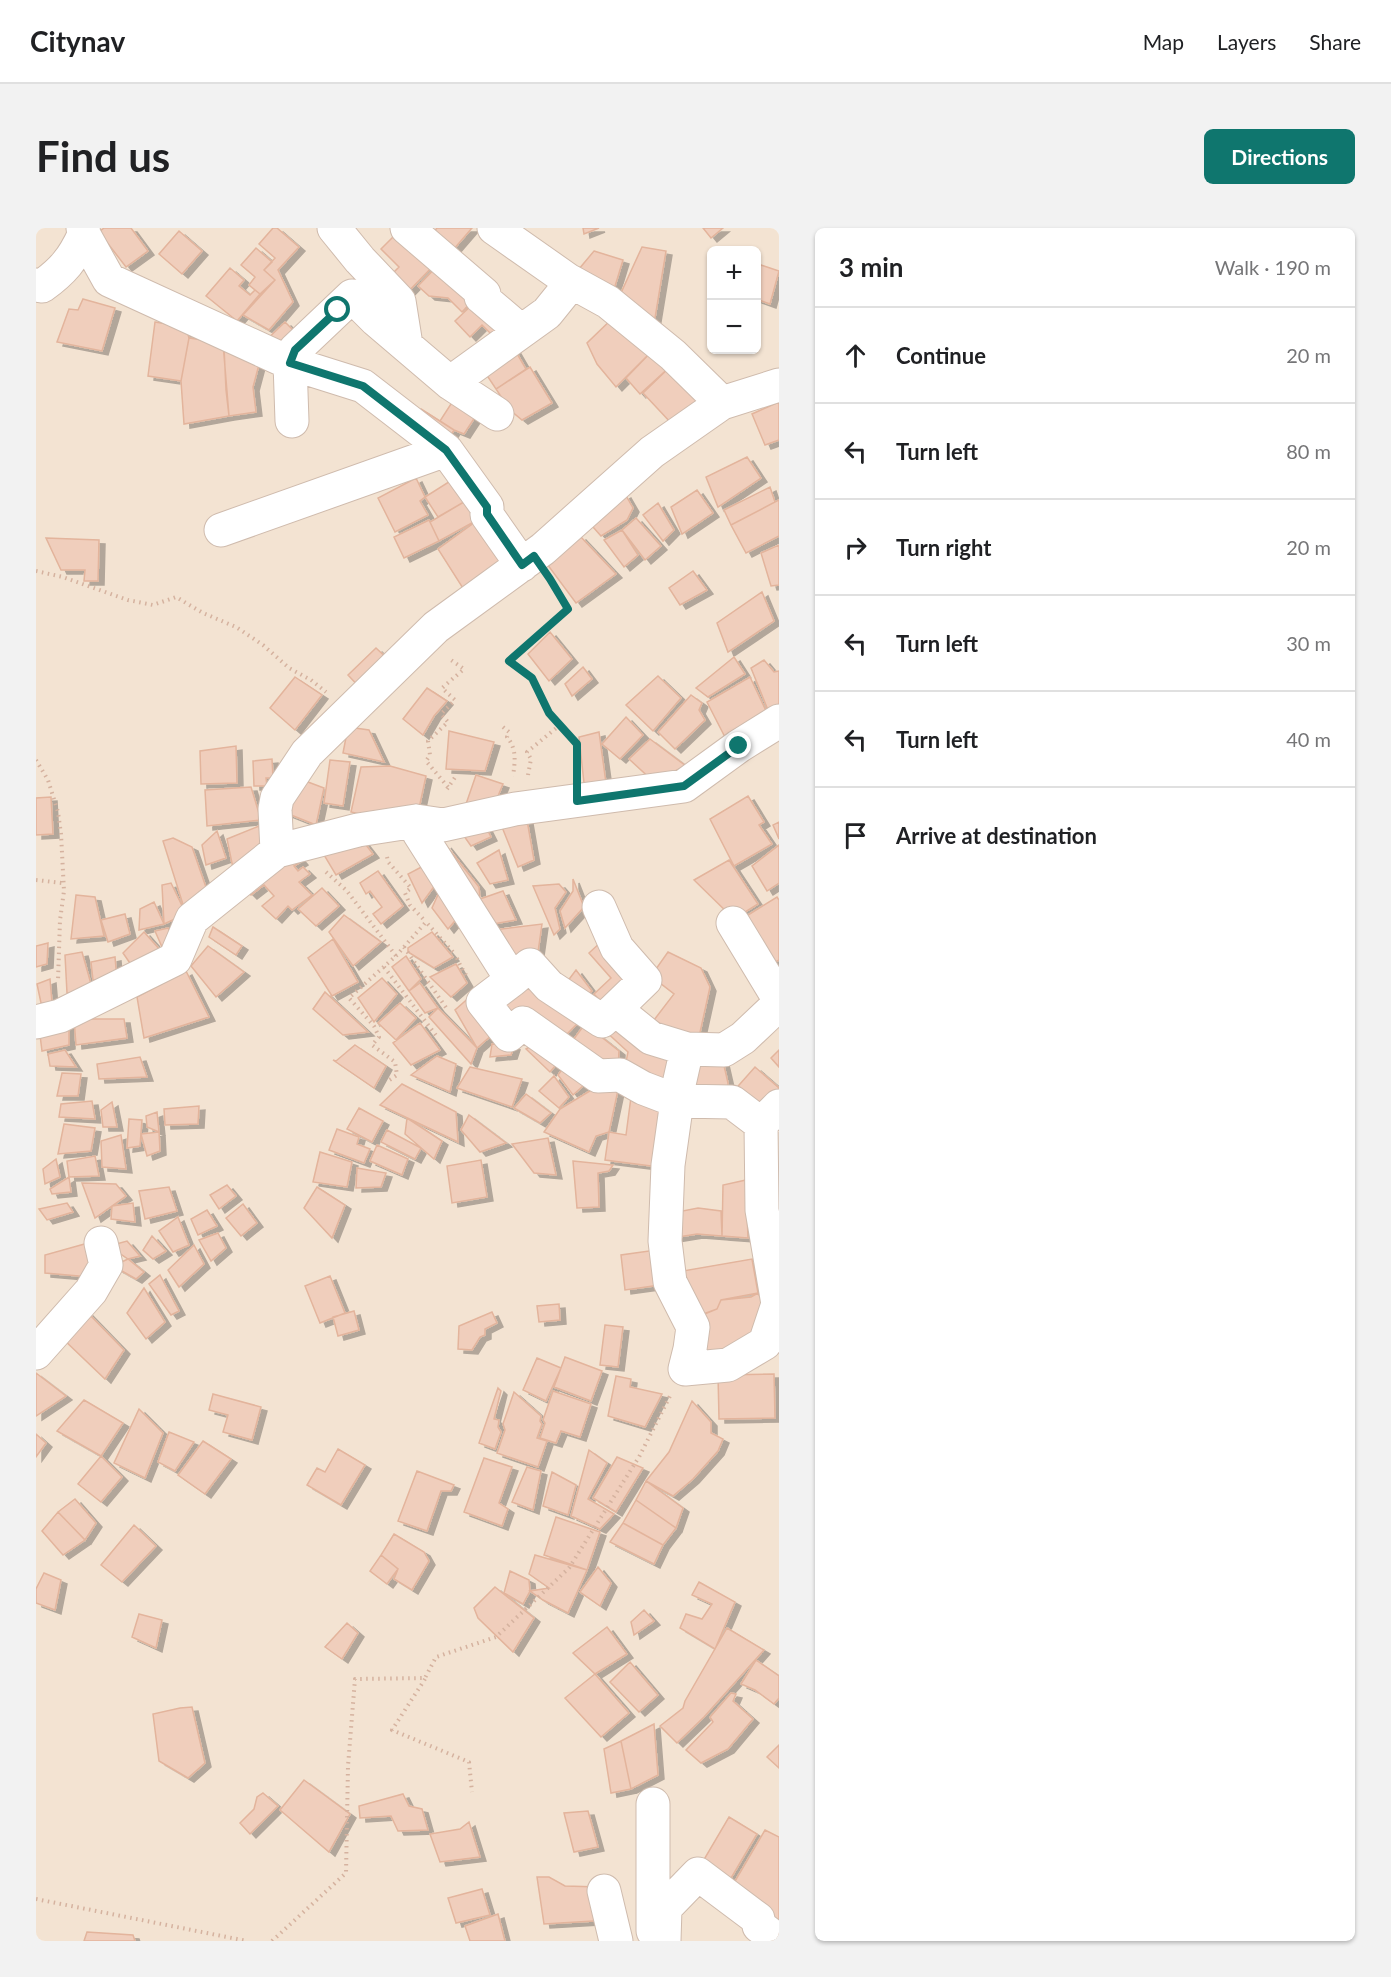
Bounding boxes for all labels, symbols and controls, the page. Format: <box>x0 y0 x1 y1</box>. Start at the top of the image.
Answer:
text: Citynav <box>30 24 125 58</box>
text: Map <box>1143 29 1184 54</box>
text: Layers <box>1217 29 1276 54</box>
text: Share <box>1309 29 1361 54</box>
button: Directions <box>1204 129 1355 184</box>
text: Find us <box>36 131 170 181</box>
map controls <box>707 246 761 354</box>
button: + <box>707 246 761 300</box>
text: 3 min <box>839 251 903 283</box>
text: Walk · 190 m <box>1215 255 1331 279</box>
route start <box>324 296 350 322</box>
button: − <box>707 300 761 354</box>
icon: ahead <box>839 339 872 372</box>
text: Continue <box>896 342 986 369</box>
text: 20 m <box>1286 343 1331 367</box>
icon: left <box>839 435 872 468</box>
text: Turn left <box>896 438 978 465</box>
text: 80 m <box>1286 439 1331 463</box>
icon: right <box>839 531 872 564</box>
text: Turn right <box>896 534 991 561</box>
text: 20 m <box>1286 535 1331 559</box>
icon: left <box>839 627 872 660</box>
text: Turn left <box>896 630 978 657</box>
text: 30 m <box>1286 631 1331 655</box>
icon: left <box>839 723 872 756</box>
text: Turn left <box>896 726 978 753</box>
text: 40 m <box>1286 727 1331 751</box>
route end <box>725 732 751 758</box>
icon: arrive <box>839 819 872 852</box>
text: Arrive at destination <box>896 822 1097 849</box>

